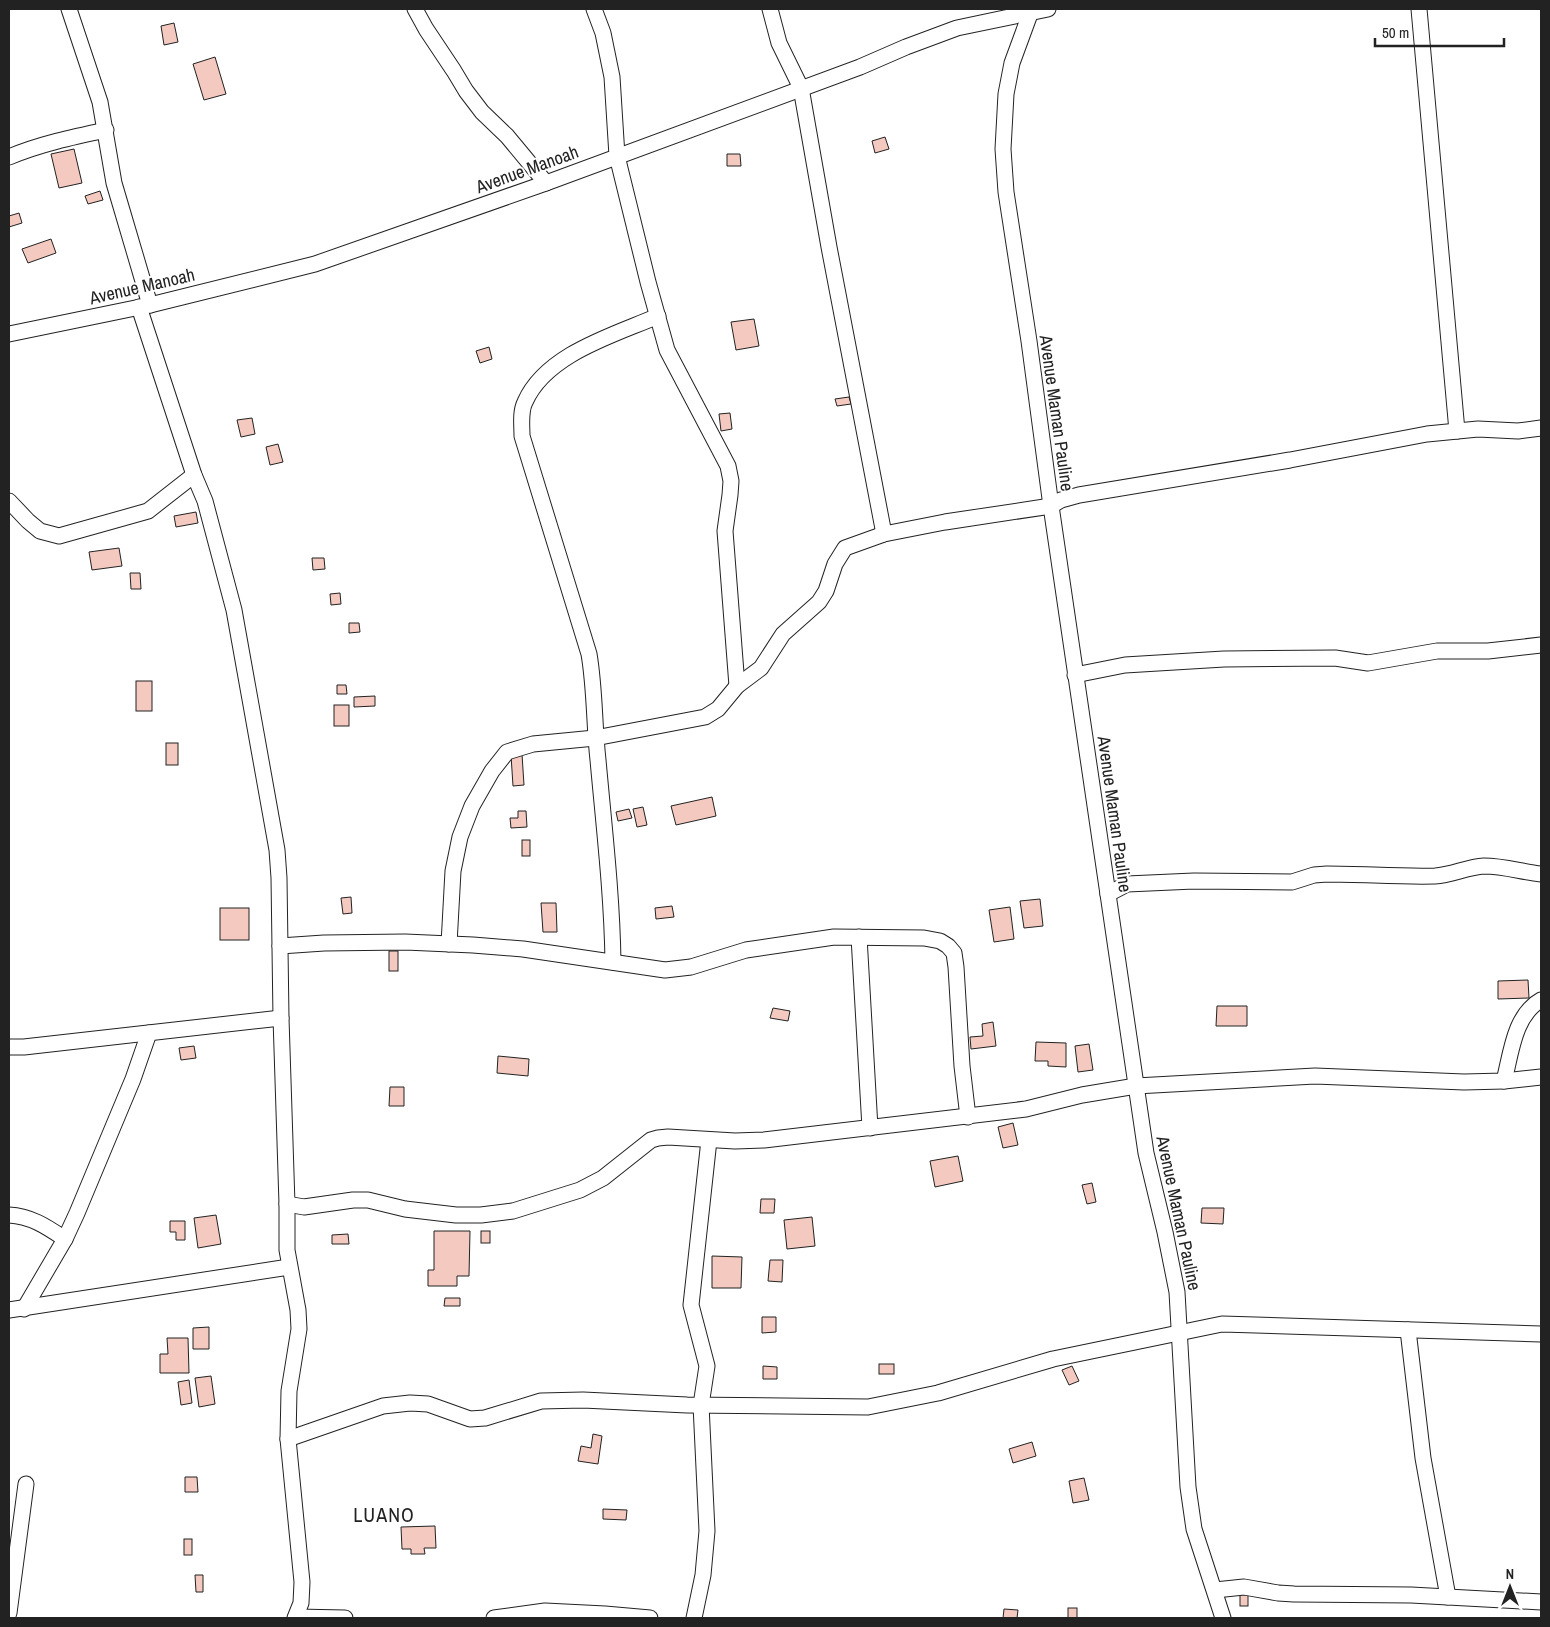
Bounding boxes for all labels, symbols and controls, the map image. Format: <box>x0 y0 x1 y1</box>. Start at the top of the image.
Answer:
scale bar <box>1375 15 1504 47</box>
text: 50 m <box>1382 22 1409 43</box>
street label: Avenue Manoah <box>471 139 582 199</box>
street label: Avenue Manoah <box>86 262 197 310</box>
street label: Avenue Maman Pauline <box>1034 332 1080 493</box>
street label: Avenue Maman Pauline <box>1092 733 1138 894</box>
street label: Avenue Maman Pauline <box>1150 1132 1208 1293</box>
district label: LUANO <box>353 1501 415 1528</box>
north arrow <box>1485 1562 1535 1612</box>
text: N <box>1506 1565 1514 1583</box>

